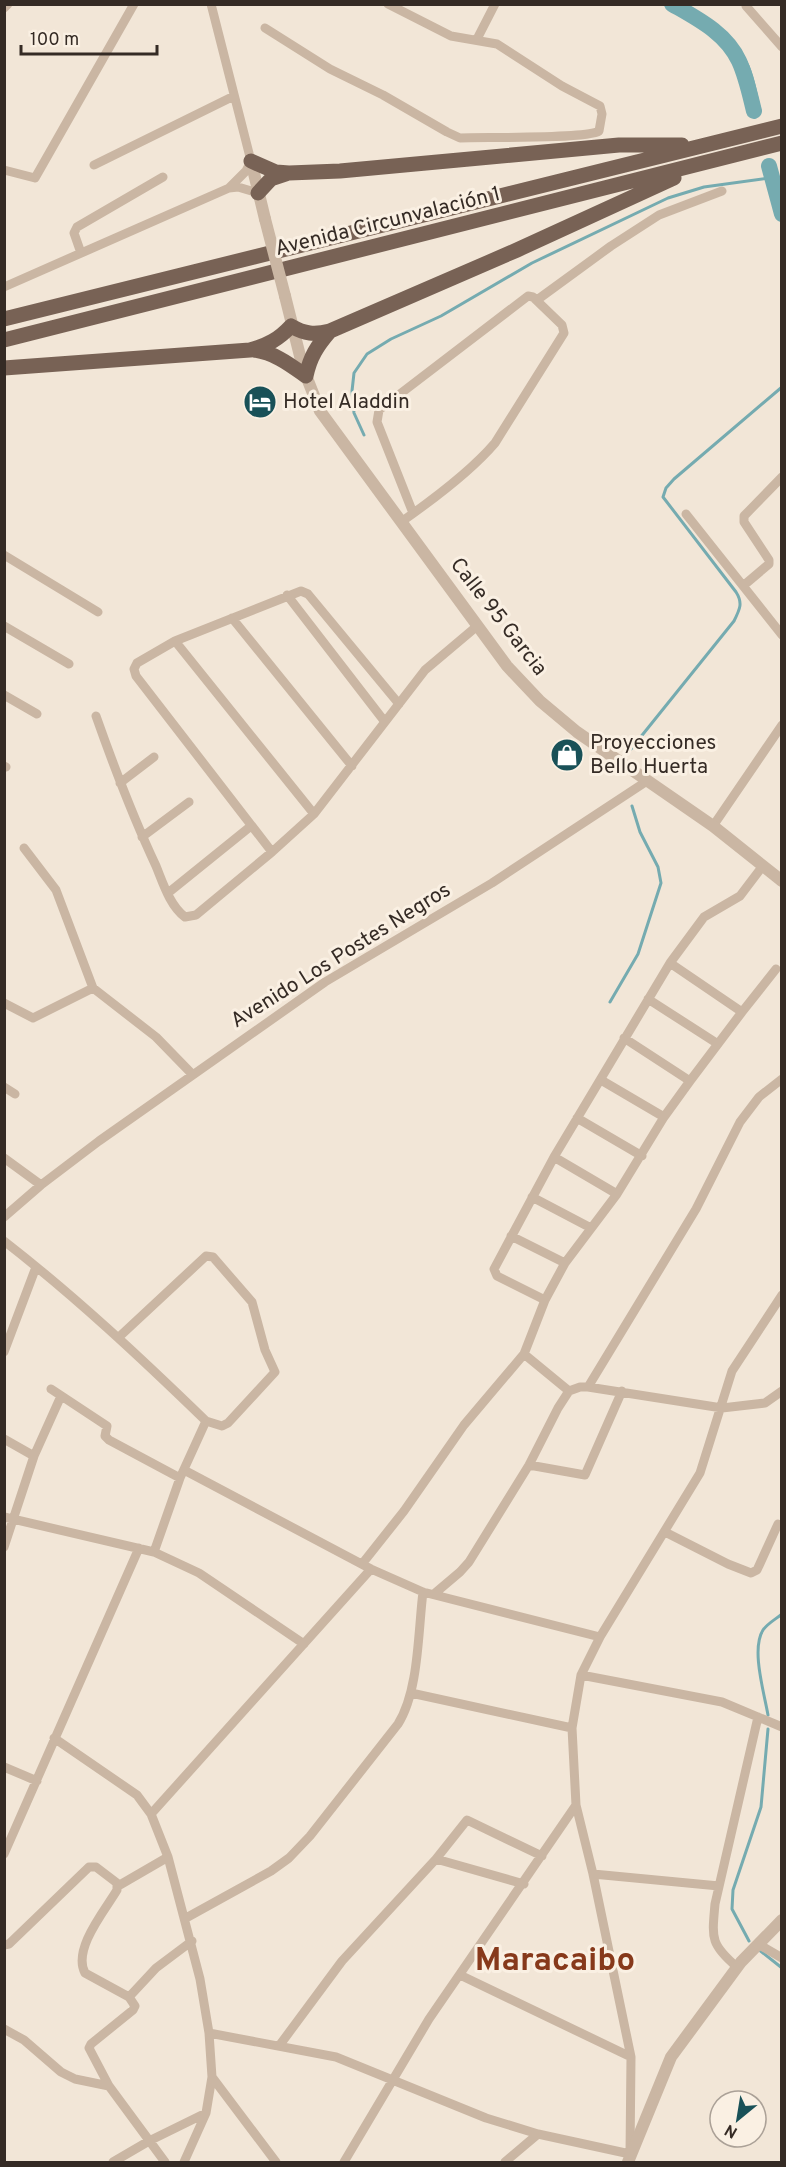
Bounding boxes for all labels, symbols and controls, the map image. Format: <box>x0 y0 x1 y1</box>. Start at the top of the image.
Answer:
scale bar <box>21 18 158 56</box>
text: 100 m <box>30 29 79 52</box>
street label: Avenida Circunvalación 1 <box>273 181 503 263</box>
hotel icon: Hotel Aladdin <box>242 384 278 420</box>
place label: Hotel Aladdin <box>283 389 410 416</box>
street label: Calle 95 Garcia <box>443 552 553 682</box>
place label: Proyecciones Bello Huerta <box>590 730 716 781</box>
shop icon: Proyecciones Bello Huerta <box>549 737 585 773</box>
street label: Avenido Los Postes Negros <box>226 877 456 1035</box>
district label: Maracaibo <box>475 1941 635 1983</box>
north arrow <box>708 2089 768 2149</box>
text: N <box>722 2119 741 2142</box>

